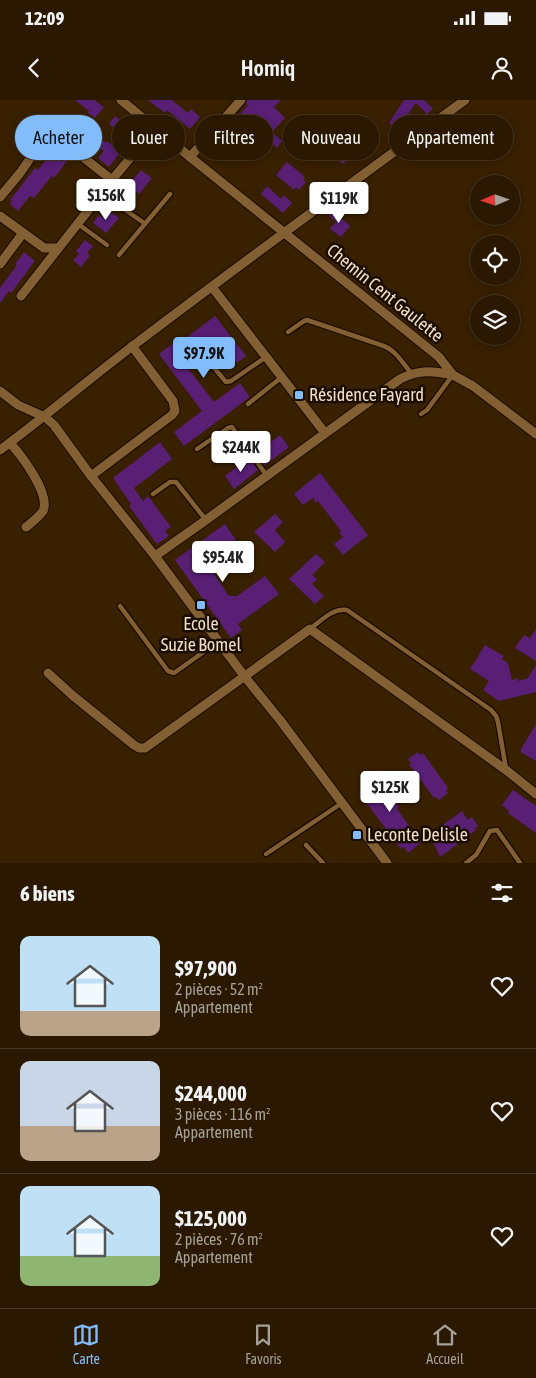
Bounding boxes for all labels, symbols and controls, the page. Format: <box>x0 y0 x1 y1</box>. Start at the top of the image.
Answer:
text: 12:09 <box>25 7 64 29</box>
icon: back <box>20 54 48 82</box>
icon: person <box>488 54 516 82</box>
text: Homiq <box>241 55 295 81</box>
chip: Acheter <box>15 115 102 160</box>
chip: Louer <box>112 115 185 160</box>
chip: Filtres <box>195 115 273 160</box>
chip: Nouveau <box>283 115 379 160</box>
chip: Appartement <box>389 115 513 160</box>
north arrow <box>470 175 520 225</box>
map controls <box>470 175 520 345</box>
pin: $156K <box>71 178 141 221</box>
pin: $119K <box>304 182 374 224</box>
text: $156K <box>87 186 125 204</box>
text: $119K <box>320 189 358 207</box>
button: locate <box>470 235 520 285</box>
street label: Chemin Cent Gaulette <box>323 239 448 346</box>
button: layers <box>470 295 520 345</box>
pin: $97.9K <box>163 336 245 379</box>
text: $97.9K <box>184 344 224 362</box>
place label: Résidence Fayard <box>309 384 424 405</box>
marker: Résidence Fayard <box>293 389 305 401</box>
pin: $244K <box>206 430 276 473</box>
text: $244K <box>222 438 260 456</box>
pin: $95.4K <box>182 540 264 583</box>
text: $95.4K <box>203 548 243 566</box>
marker: Ecole Suzie Bomel <box>195 599 207 611</box>
place label: Ecole Suzie Bomel <box>161 613 241 655</box>
pin: $125K <box>355 770 425 813</box>
text: $125K <box>371 778 409 796</box>
place label: Leconte Delisle <box>367 824 468 845</box>
marker: Leconte Delisle <box>351 829 363 841</box>
icon: filters <box>488 879 516 907</box>
text: 6 biens <box>20 881 75 905</box>
icon: home <box>60 956 120 1016</box>
text: $97,900 <box>175 956 237 980</box>
icon: heart <box>488 972 516 1000</box>
text: 2 pièces · 52 m² <box>175 980 263 998</box>
text: Appartement <box>175 998 253 1016</box>
icon: home <box>60 1081 120 1141</box>
text: $244,000 <box>175 1081 247 1105</box>
icon: heart <box>488 1097 516 1125</box>
text: 3 pièces · 116 m² <box>175 1105 271 1123</box>
text: Appartement <box>175 1123 253 1141</box>
icon: home <box>60 1206 120 1266</box>
text: $125,000 <box>175 1206 247 1230</box>
icon: heart <box>488 1222 516 1250</box>
text: 2 pièces · 76 m² <box>175 1230 263 1248</box>
text: Appartement <box>175 1248 253 1266</box>
tab: Carte <box>72 1321 100 1367</box>
tab: Favoris <box>245 1321 282 1367</box>
tab: Accueil <box>426 1321 464 1367</box>

